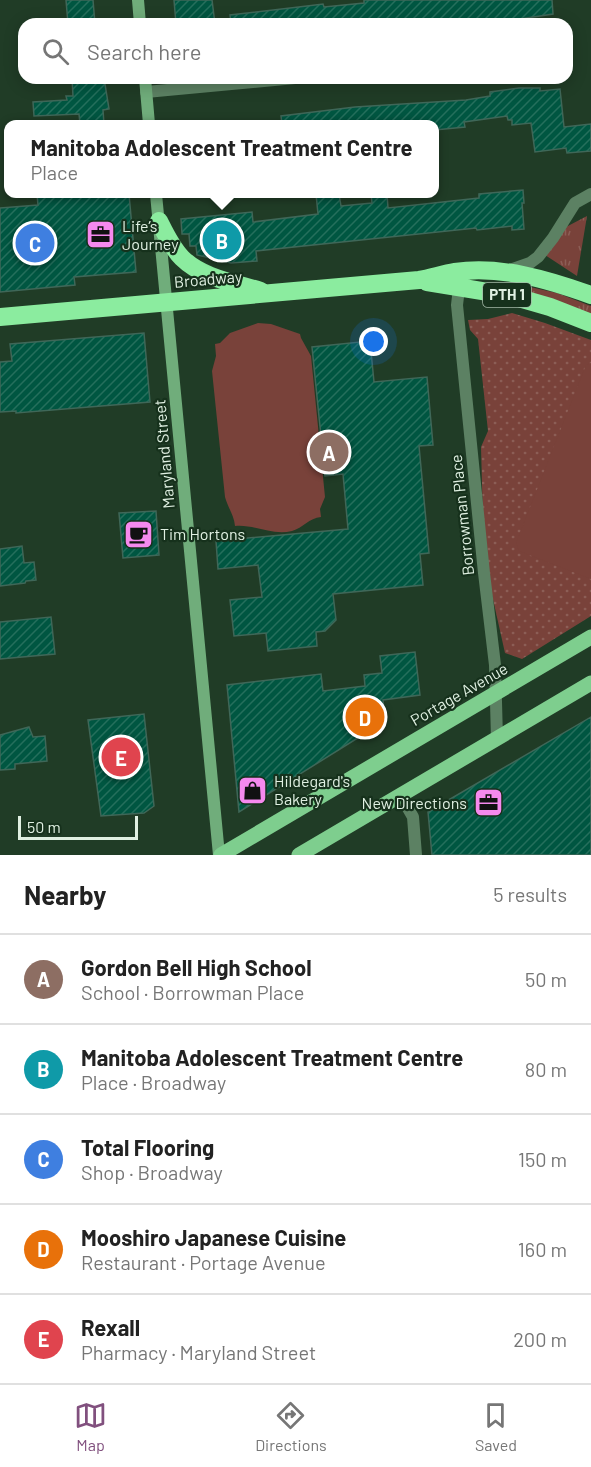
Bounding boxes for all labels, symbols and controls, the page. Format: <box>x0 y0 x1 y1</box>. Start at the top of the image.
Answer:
search box <box>18 18 573 84</box>
icon: search <box>39 35 72 68</box>
text: Search here <box>87 38 201 64</box>
popup <box>4 120 439 198</box>
text: Manitoba Adolescent Treatment Centre <box>30 134 413 160</box>
text: Place <box>30 160 78 184</box>
place label: Life’s Journey <box>122 216 179 253</box>
pin: B <box>202 218 242 262</box>
office icon: Life’s Journey <box>85 219 117 251</box>
pin: C <box>15 220 54 266</box>
street label: Broadway <box>173 266 243 291</box>
road number: PTH 1 <box>483 283 531 307</box>
your location <box>359 327 388 356</box>
street label: Maryland Street <box>149 399 178 509</box>
pin: A <box>310 430 348 474</box>
street label: Borrowman Place <box>446 454 477 577</box>
cafe icon: Tim Hortons <box>123 518 155 550</box>
place label: Tim Hortons <box>160 524 245 543</box>
street label: Portage Avenue <box>407 658 511 729</box>
pin: D <box>346 694 385 740</box>
pin: E <box>102 734 140 780</box>
place label: Hildegard's Bakery <box>274 771 350 808</box>
shop icon: Hildegard's Bakery <box>237 774 269 806</box>
office icon: New Directions <box>472 787 504 819</box>
place label: New Directions <box>362 793 467 812</box>
scale bar <box>18 813 138 840</box>
text: 50 m <box>27 817 61 836</box>
text: Nearby <box>24 879 106 910</box>
text: 5 results <box>493 882 567 906</box>
text: Gordon Bell High School <box>81 954 312 980</box>
text: A <box>37 967 50 991</box>
text: 50 m <box>525 967 567 991</box>
text: School · Borrowman Place <box>81 980 304 1004</box>
text: Manitoba Adolescent Treatment Centre <box>81 1044 463 1070</box>
text: B <box>37 1057 50 1081</box>
text: 80 m <box>525 1057 567 1081</box>
text: Place · Broadway <box>81 1070 226 1094</box>
text: Total Flooring <box>81 1134 214 1160</box>
text: C <box>37 1147 50 1171</box>
text: 150 m <box>518 1147 567 1171</box>
text: Shop · Broadway <box>81 1160 223 1184</box>
text: Mooshiro Japanese Cuisine <box>81 1224 346 1250</box>
text: D <box>37 1237 50 1261</box>
text: 160 m <box>518 1237 567 1261</box>
text: Restaurant · Portage Avenue <box>81 1250 326 1274</box>
text: Rexall <box>81 1314 140 1340</box>
text: E <box>38 1327 49 1351</box>
text: 200 m <box>513 1327 567 1351</box>
text: Pharmacy · Maryland Street <box>81 1340 316 1364</box>
tab: Map <box>74 1399 107 1454</box>
tab: Directions <box>255 1399 327 1454</box>
tab: Saved <box>475 1399 517 1454</box>

